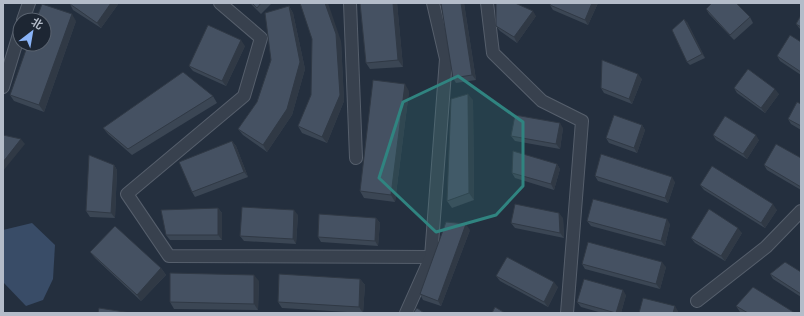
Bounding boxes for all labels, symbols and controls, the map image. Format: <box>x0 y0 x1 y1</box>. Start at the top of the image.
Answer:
north arrow <box>12 12 52 52</box>
text: 北 <box>29 14 46 32</box>

